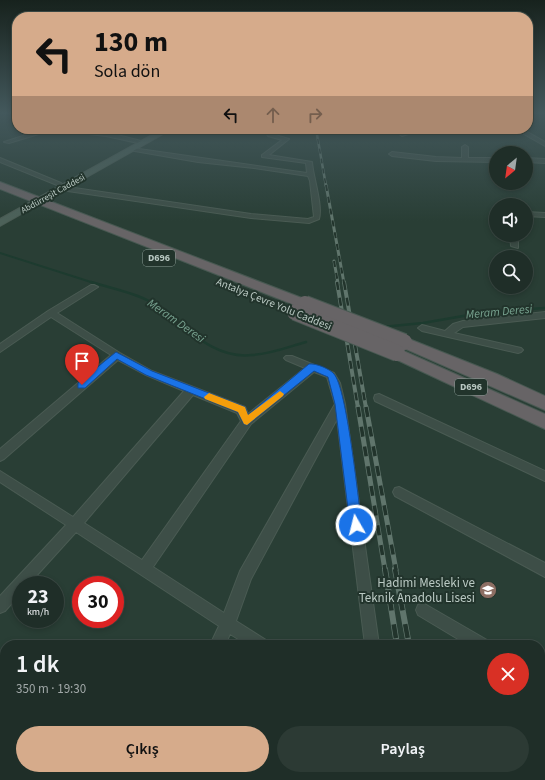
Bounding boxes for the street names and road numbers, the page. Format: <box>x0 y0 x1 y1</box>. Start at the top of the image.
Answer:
street label: Abdürreşit Caddesi <box>19 171 87 217</box>
road number: D696 <box>143 250 175 266</box>
street label: Antalya Çevre Yolu Caddesi <box>214 274 334 334</box>
road number: D696 <box>455 379 487 395</box>

